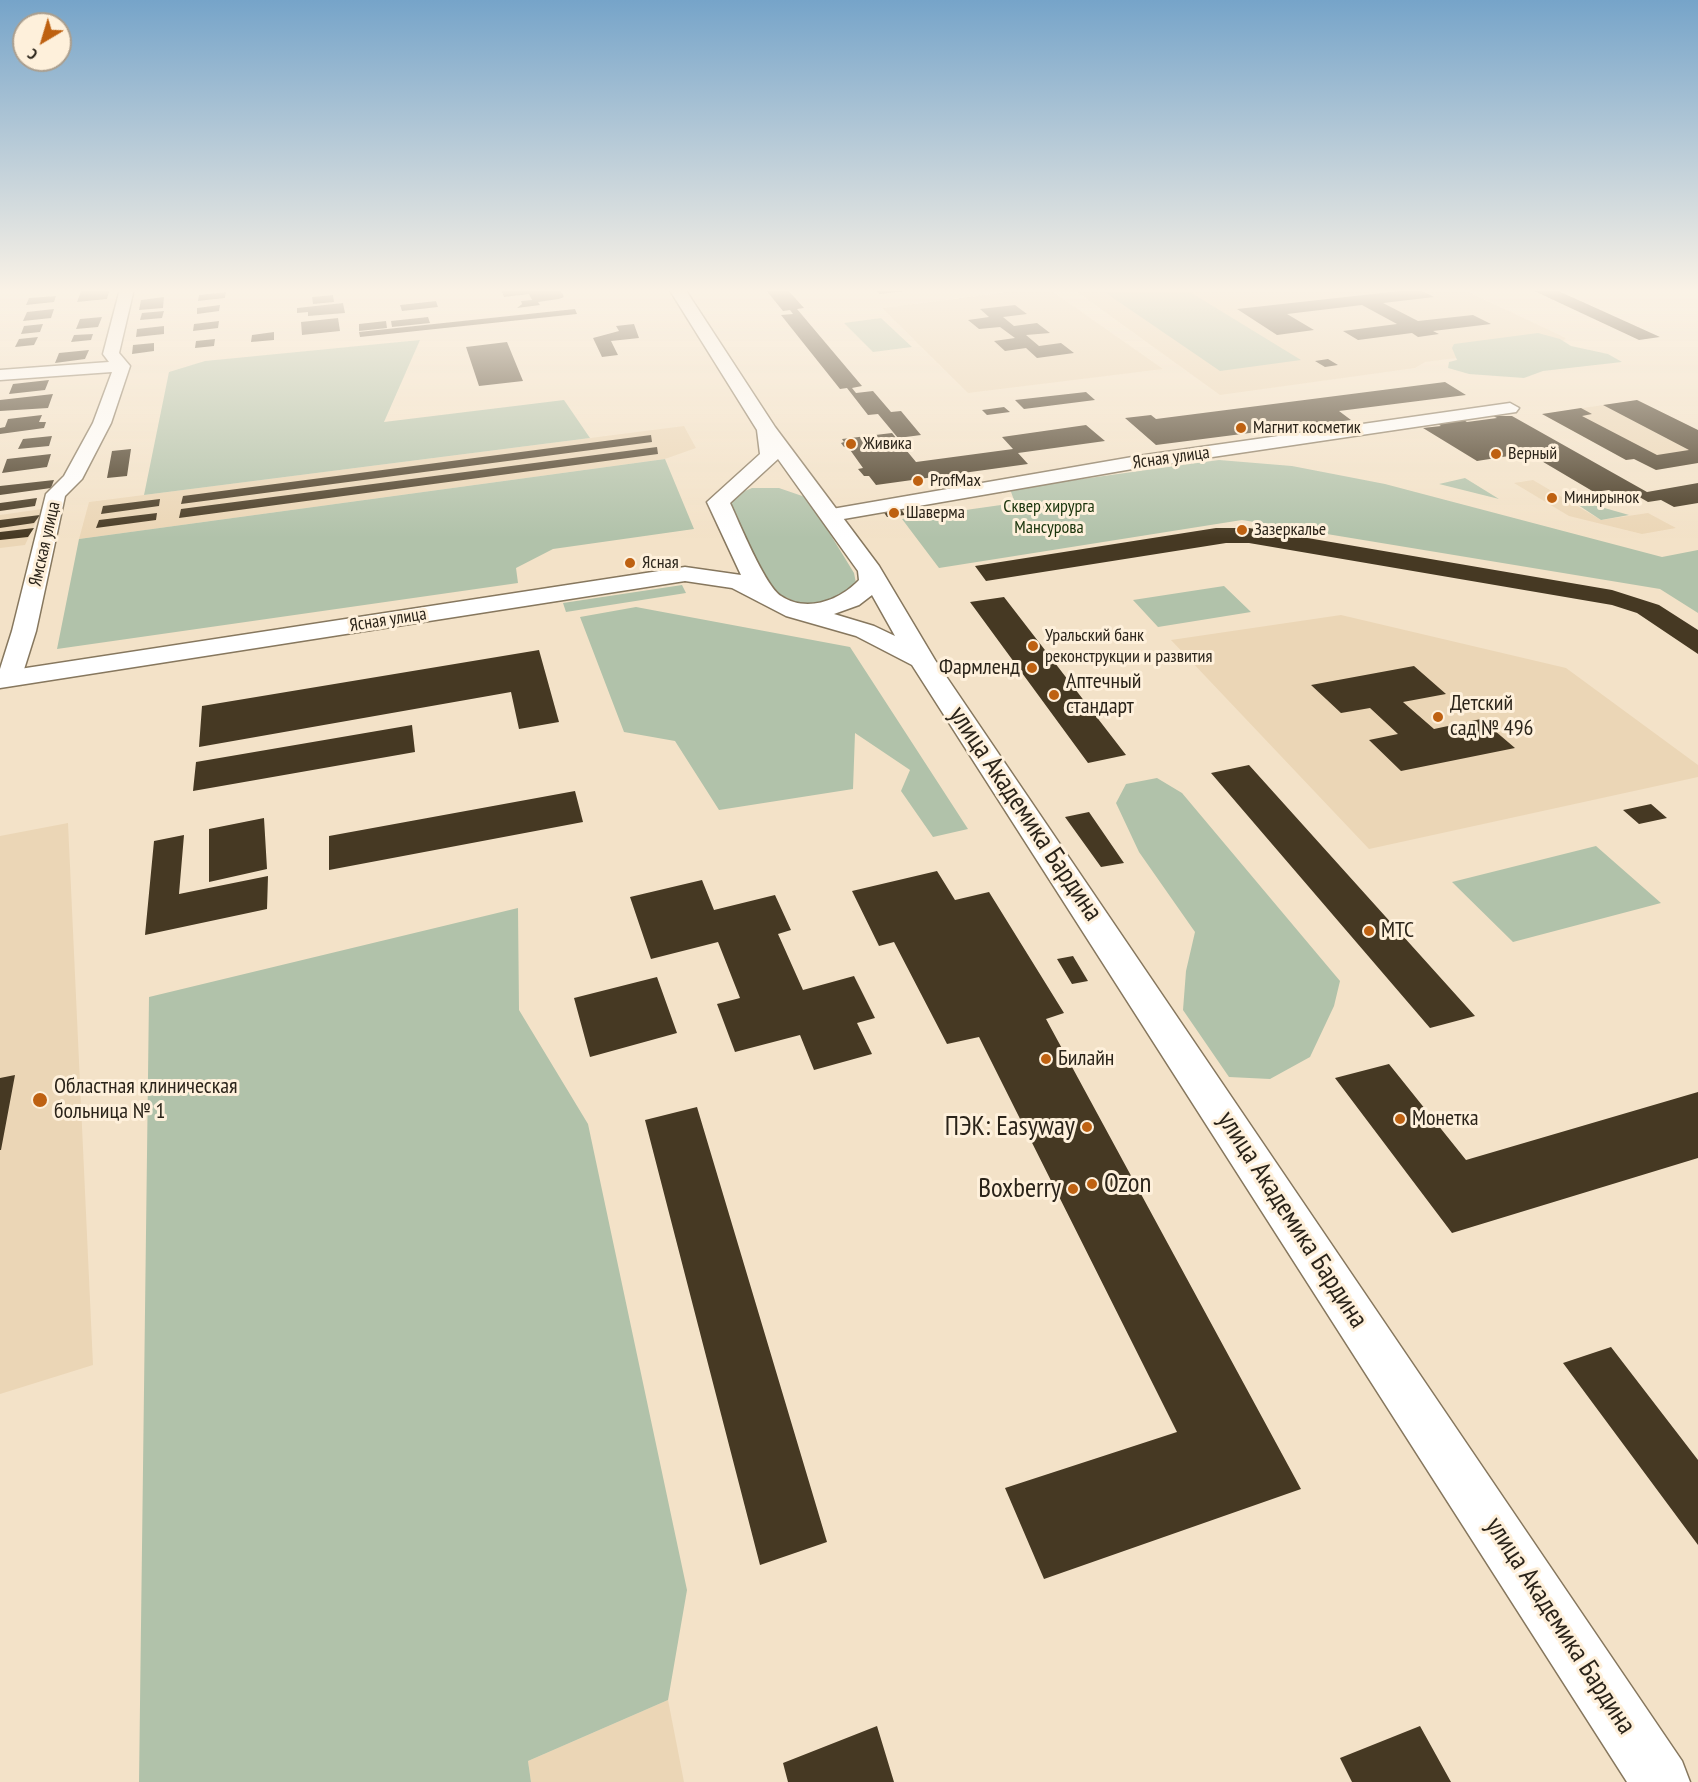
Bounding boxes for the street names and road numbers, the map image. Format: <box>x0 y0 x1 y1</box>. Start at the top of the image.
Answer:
street label: Ясная улица <box>1131 442 1211 474</box>
street label: Ямская улица <box>25 500 65 588</box>
street label: Ясная улица <box>348 603 428 637</box>
street label: улица Академика Бардина <box>941 701 1109 927</box>
street label: улица Академика Бардина <box>1210 1106 1374 1334</box>
street label: улица Академика Бардина <box>1478 1512 1642 1740</box>

